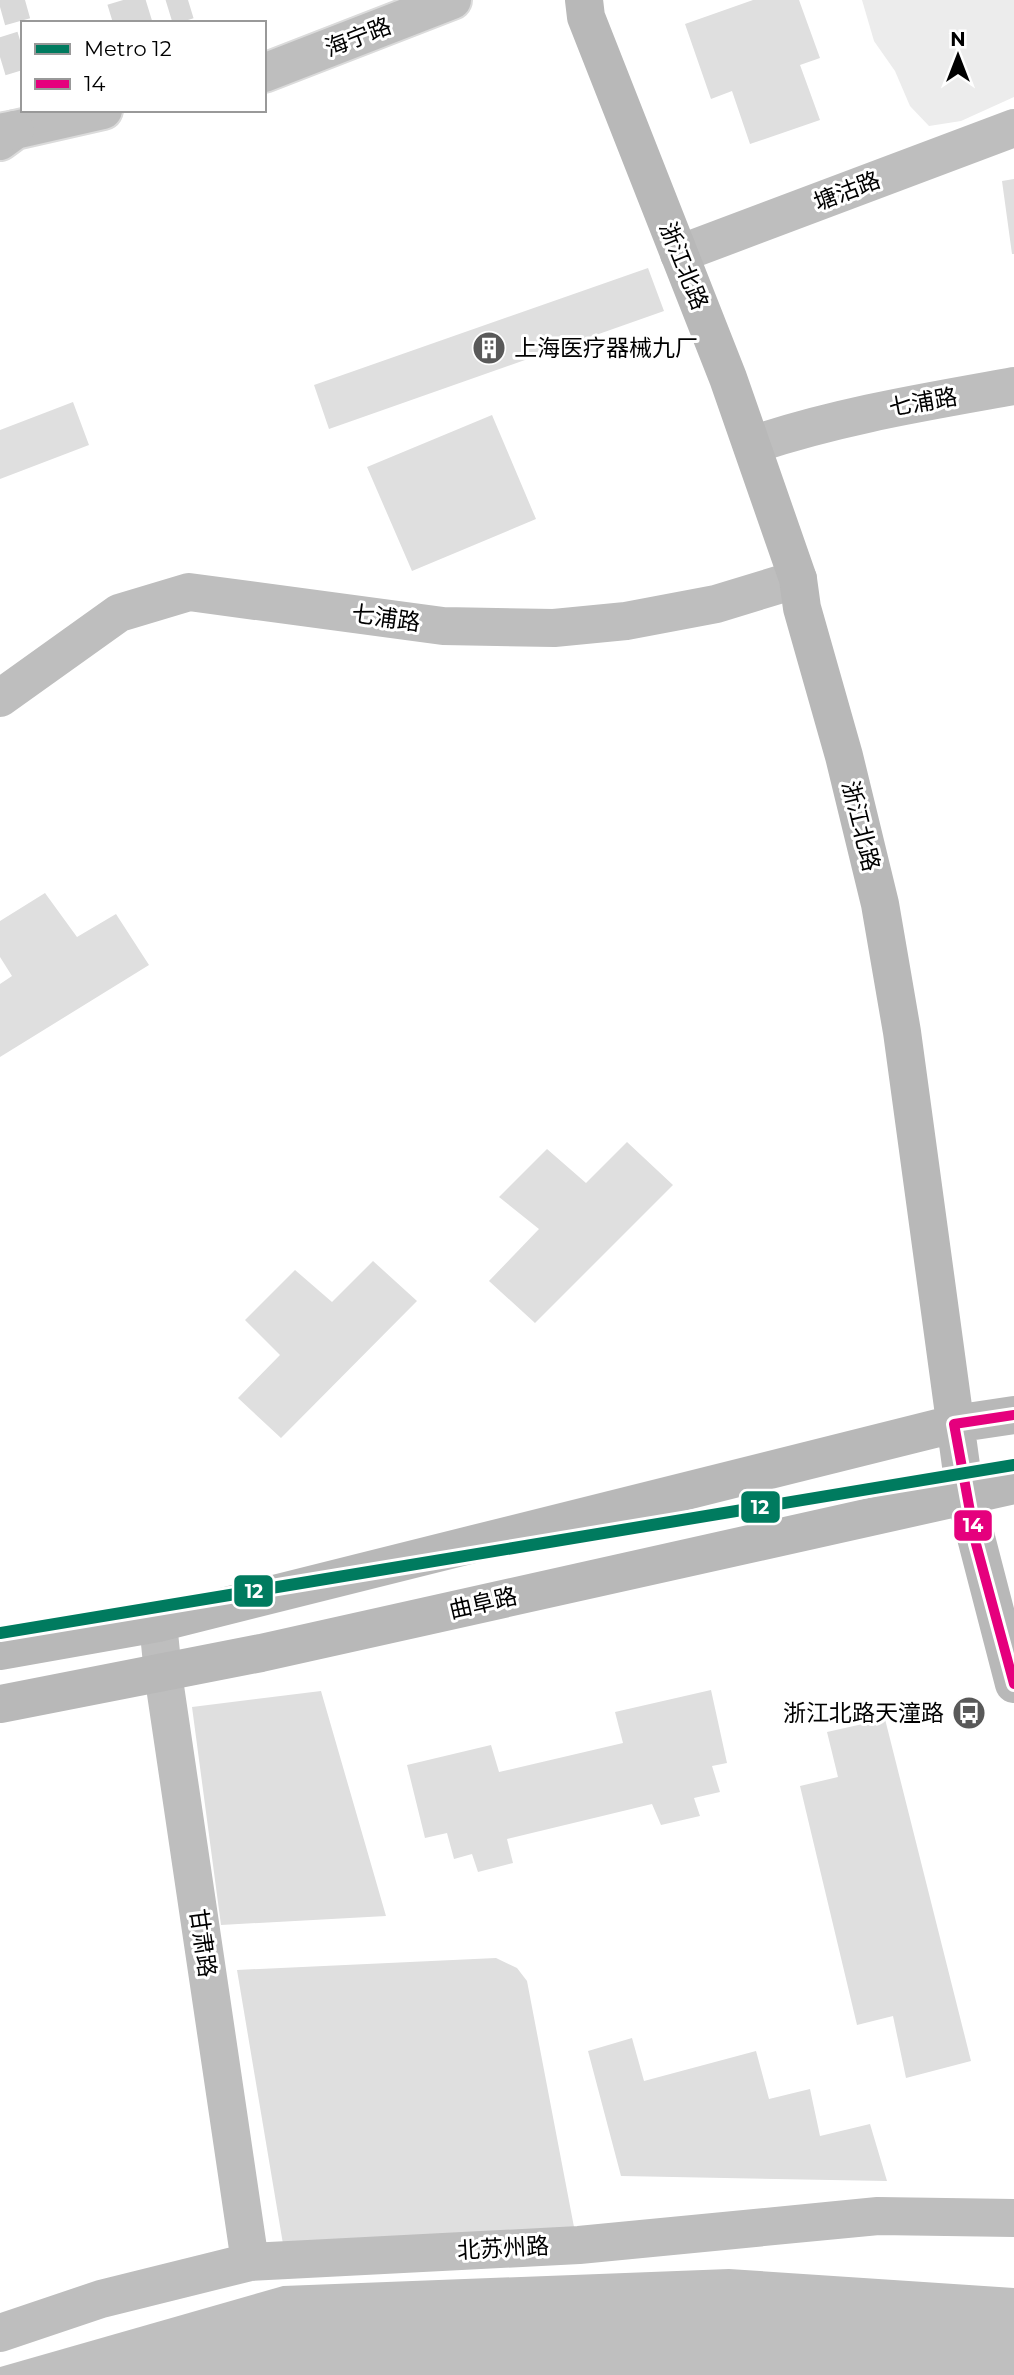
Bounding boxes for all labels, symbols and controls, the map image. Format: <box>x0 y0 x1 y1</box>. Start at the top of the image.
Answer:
street label: 海宁路 <box>321 12 395 62</box>
legend <box>21 21 266 112</box>
north arrow <box>923 21 993 91</box>
text: N <box>950 28 966 51</box>
text: Metro 12 <box>84 36 172 61</box>
text: 14 <box>84 71 106 96</box>
street label: 塘沽路 <box>810 166 884 216</box>
street label: 浙江北路 <box>654 218 714 314</box>
building icon: 上海医疗器械九厂 <box>470 329 508 367</box>
place label: 上海医疗器械九厂 <box>514 334 698 362</box>
street label: 七浦路 <box>887 382 959 422</box>
street label: 七浦路 <box>350 599 422 637</box>
street label: 浙江北路 <box>836 778 886 874</box>
line badge: 12 <box>740 1490 781 1524</box>
text: 12 <box>751 1496 769 1519</box>
line badge: 14 <box>953 1509 993 1542</box>
text: 14 <box>963 1514 983 1537</box>
line badge: 12 <box>233 1574 274 1608</box>
text: 12 <box>245 1580 263 1603</box>
street label: 曲阜路 <box>446 1582 520 1624</box>
bus stop icon: 浙江北路天潼路 <box>950 1694 988 1732</box>
place label: 浙江北路天潼路 <box>783 1699 944 1727</box>
street label: 甘肃路 <box>184 1907 222 1979</box>
street label: 北苏州路 <box>456 2232 550 2264</box>

